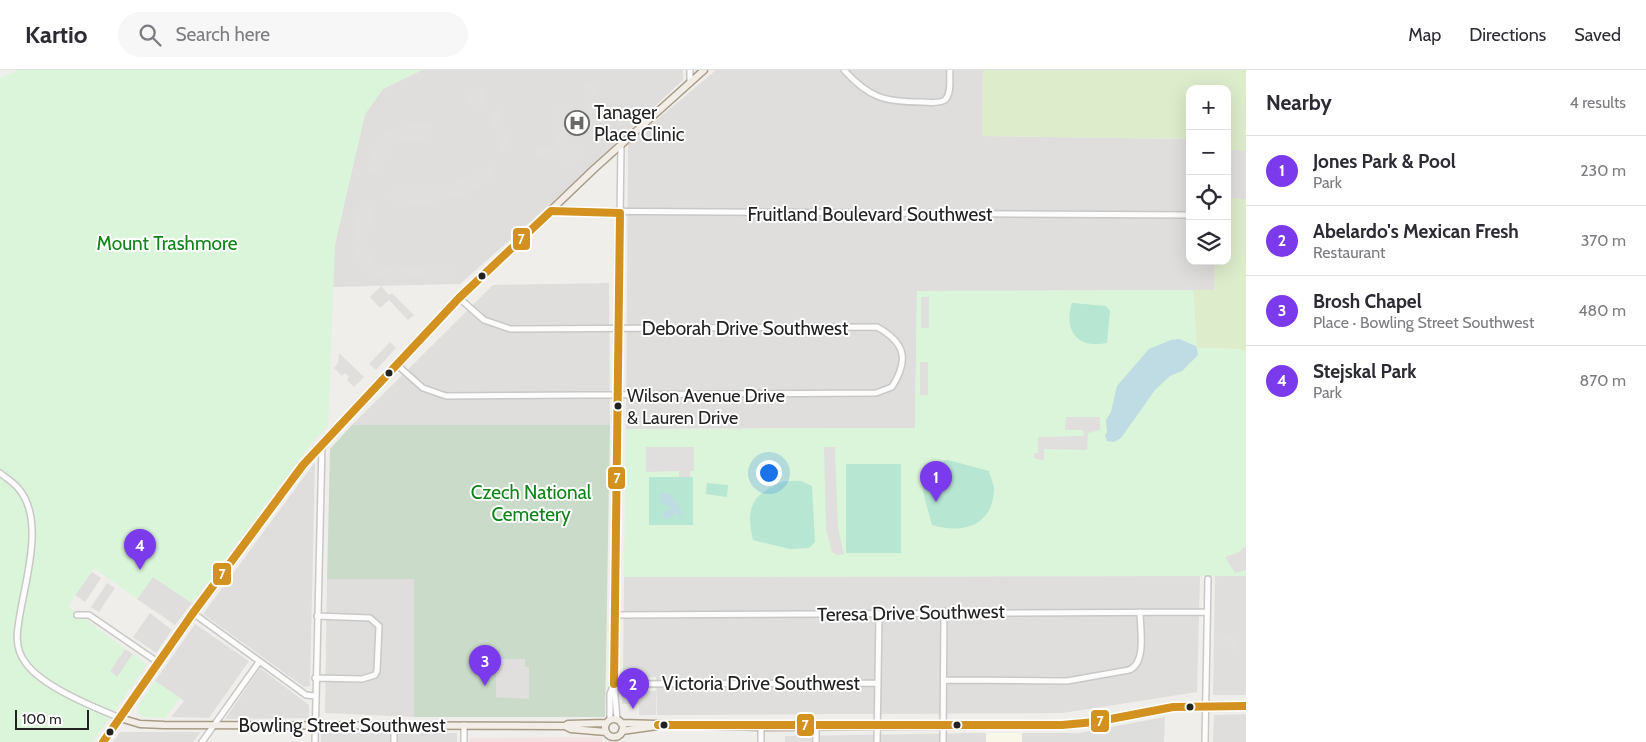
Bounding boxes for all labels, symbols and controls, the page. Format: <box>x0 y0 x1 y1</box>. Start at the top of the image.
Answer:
search box <box>118 12 468 57</box>
text: Kartio <box>25 20 88 49</box>
icon: search <box>136 21 164 49</box>
text: Search here <box>176 23 270 46</box>
text: Map <box>1408 24 1441 46</box>
text: Directions <box>1469 24 1546 46</box>
text: Saved <box>1574 24 1621 46</box>
map controls <box>1186 85 1231 265</box>
button: + <box>1186 85 1231 130</box>
text: Nearby <box>1266 90 1332 115</box>
text: 4 results <box>1569 93 1626 112</box>
place label: Tanager Place Clinic <box>594 101 685 146</box>
hospital icon: Tanager Place Clinic <box>564 110 590 136</box>
button: − <box>1186 130 1231 175</box>
text: Jones Park & Pool <box>1313 150 1456 173</box>
text: 1 <box>1279 161 1285 180</box>
text: 230 m <box>1580 161 1626 180</box>
text: Park <box>1313 173 1342 192</box>
button: locate <box>1186 175 1231 220</box>
street label: Fruitland Boulevard Southwest <box>748 203 993 226</box>
button: layers <box>1186 220 1231 265</box>
text: Abelardo's Mexican Fresh <box>1313 220 1519 243</box>
line badge: 7 <box>512 227 531 251</box>
text: 7 <box>517 230 525 248</box>
text: 2 <box>1278 231 1286 250</box>
text: 370 m <box>1581 231 1626 250</box>
park label: Mount Trashmore <box>97 232 238 255</box>
text: Restaurant <box>1313 243 1385 262</box>
unlabelled marker <box>477 271 487 281</box>
text: Brosh Chapel <box>1313 290 1422 313</box>
text: 3 <box>1278 301 1286 320</box>
text: 480 m <box>1578 301 1626 320</box>
text: Place · Bowling Street Southwest <box>1313 313 1534 332</box>
street label: Deborah Drive Southwest <box>642 317 849 340</box>
text: Stejskal Park <box>1313 360 1417 383</box>
unlabelled marker <box>384 368 394 378</box>
text: 4 <box>1277 371 1287 390</box>
text: 870 m <box>1580 371 1626 390</box>
text: Park <box>1313 383 1342 402</box>
place label: Wilson Avenue Drive & Lauren Drive <box>627 385 785 429</box>
marker: Wilson Avenue Drive & Lauren Drive <box>613 401 623 411</box>
your location <box>756 460 782 486</box>
pin: 1 <box>920 461 952 502</box>
line badge: 7 <box>607 466 626 490</box>
text: 7 <box>613 469 621 487</box>
park label: Czech National Cemetery <box>471 481 592 526</box>
pin: 4 <box>124 529 156 570</box>
line badge: 7 <box>212 562 232 586</box>
text: 7 <box>218 565 226 583</box>
street label: Teresa Drive Southwest <box>817 600 1006 626</box>
pin: 3 <box>469 645 501 686</box>
pin: 2 <box>617 668 649 709</box>
street label: Victoria Drive Southwest <box>662 672 861 695</box>
unlabelled marker <box>1185 702 1195 712</box>
scale bar <box>15 707 89 730</box>
line badge: 7 <box>1090 709 1110 733</box>
text: 100 m <box>22 710 62 728</box>
text: 7 <box>1096 712 1104 730</box>
line badge: 7 <box>796 713 815 737</box>
street label: Bowling Street Southwest <box>238 714 446 737</box>
text: 7 <box>801 716 809 734</box>
unlabelled marker <box>659 720 669 730</box>
unlabelled marker <box>952 720 962 730</box>
unlabelled marker <box>105 727 115 737</box>

